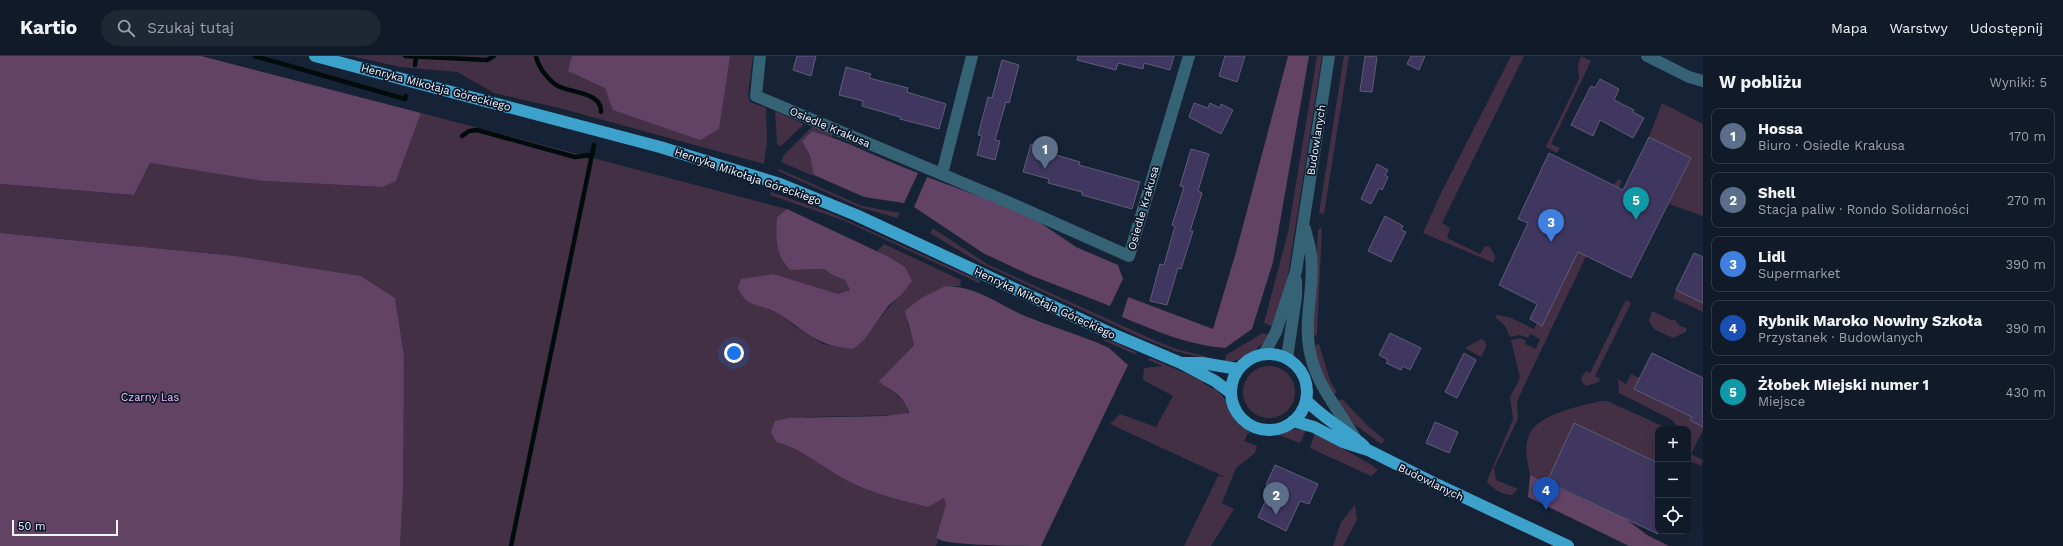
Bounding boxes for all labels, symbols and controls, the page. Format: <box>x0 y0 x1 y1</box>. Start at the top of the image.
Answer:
search box <box>101 10 381 46</box>
text: Kartio <box>20 16 77 39</box>
icon: search <box>115 17 137 39</box>
text: Szukaj tutaj <box>147 19 234 37</box>
text: Mapa <box>1831 20 1867 36</box>
text: Warstwy <box>1889 20 1948 36</box>
text: Udostępnij <box>1970 20 2043 36</box>
street label: Henryka Mikołaja Góreckiego <box>360 61 512 114</box>
text: W pobliżu <box>1719 72 1802 92</box>
text: Wyniki: 5 <box>1990 75 2047 90</box>
street label: Budowlanych <box>1304 104 1328 176</box>
street label: Osiedle Krakusa <box>787 105 872 150</box>
text: Hossa <box>1758 120 1803 138</box>
text: 1 <box>1730 129 1736 144</box>
text: 170 m <box>2009 129 2046 144</box>
pin: 1 <box>1032 136 1058 169</box>
text: Biuro · Osiedle Krakusa <box>1758 138 1905 153</box>
street label: Henryka Mikołaja Góreckiego <box>673 145 823 208</box>
street label: Osiedle Krakusa <box>1125 165 1162 251</box>
text: Shell <box>1758 184 1795 202</box>
pin: 5 <box>1623 187 1649 220</box>
text: 2 <box>1729 193 1737 208</box>
text: 270 m <box>2007 193 2046 208</box>
text: Stacja paliw · Rondo Solidarności <box>1758 202 1969 217</box>
pin: 3 <box>1538 209 1564 242</box>
text: Lidl <box>1758 248 1786 266</box>
text: 3 <box>1729 257 1737 272</box>
text: 390 m <box>2005 257 2046 272</box>
street label: Henryka Mikołaja Góreckiego <box>972 265 1118 342</box>
text: Supermarket <box>1758 266 1840 281</box>
text: Rybnik Maroko Nowiny Szkoła <box>1758 312 1982 330</box>
text: 4 <box>1729 321 1737 336</box>
text: 390 m <box>2005 321 2046 336</box>
text: Przystanek · Budowlanych <box>1758 330 1923 345</box>
your location <box>724 343 744 363</box>
text: Żłobek Miejski numer 1 <box>1758 376 1929 394</box>
text: 5 <box>1729 385 1737 400</box>
text: 430 m <box>2006 385 2046 400</box>
park label: Czarny Las <box>121 391 179 404</box>
text: Miejsce <box>1758 394 1805 409</box>
map controls <box>1655 426 1691 534</box>
button: + <box>1655 426 1691 462</box>
street label: Budowlanych <box>1396 461 1466 504</box>
button: − <box>1655 462 1691 498</box>
pin: 4 <box>1533 477 1559 510</box>
pin: 2 <box>1263 482 1289 515</box>
button: locate <box>1655 498 1691 534</box>
scale bar <box>12 518 118 537</box>
text: 50 m <box>18 520 45 533</box>

